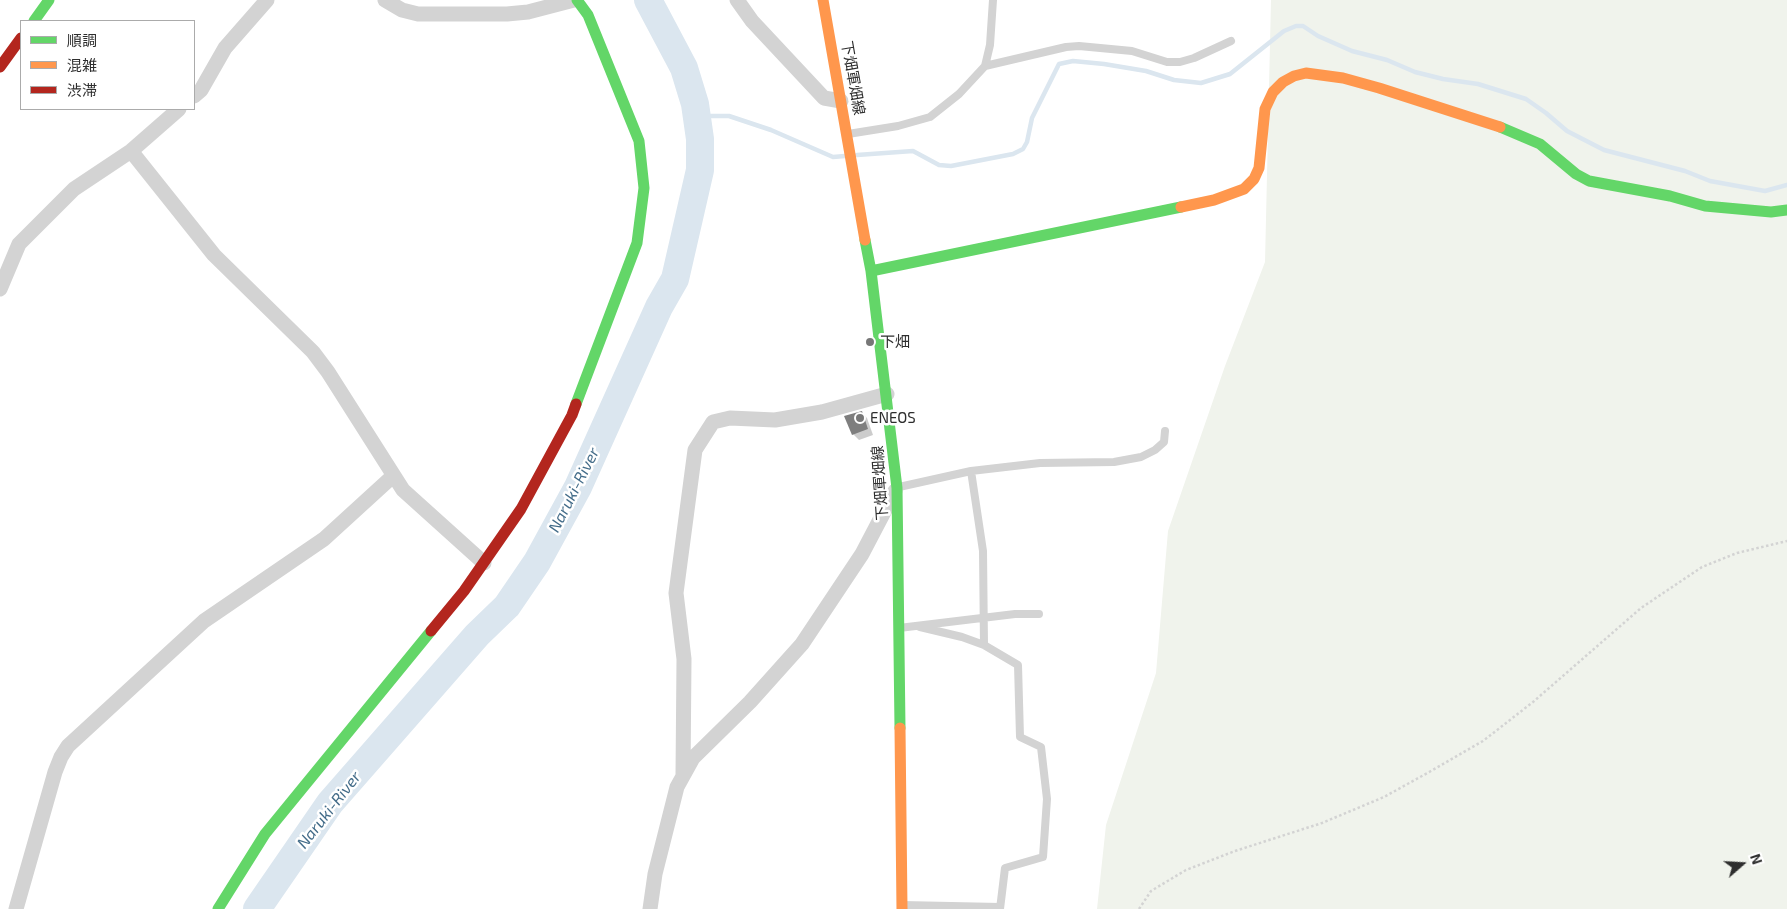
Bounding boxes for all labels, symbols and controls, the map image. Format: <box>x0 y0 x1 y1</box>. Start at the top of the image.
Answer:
legend <box>20 20 195 110</box>
text: 順調 <box>67 31 97 49</box>
street label: 下畑軍畑線 <box>838 40 868 116</box>
text: 混雑 <box>67 56 97 74</box>
text: 渋滞 <box>67 81 97 99</box>
place label: 下畑 <box>880 333 910 351</box>
marker: 下畑 <box>864 336 876 348</box>
place label: ENEOS <box>870 409 916 427</box>
marker: ENEOS <box>854 412 866 424</box>
water label: Naruki-River <box>544 444 604 536</box>
street label: 下畑軍畑線 <box>868 445 892 521</box>
water label: Naruki-River <box>293 768 365 852</box>
north arrow <box>1717 839 1767 889</box>
text: N <box>1747 851 1766 866</box>

